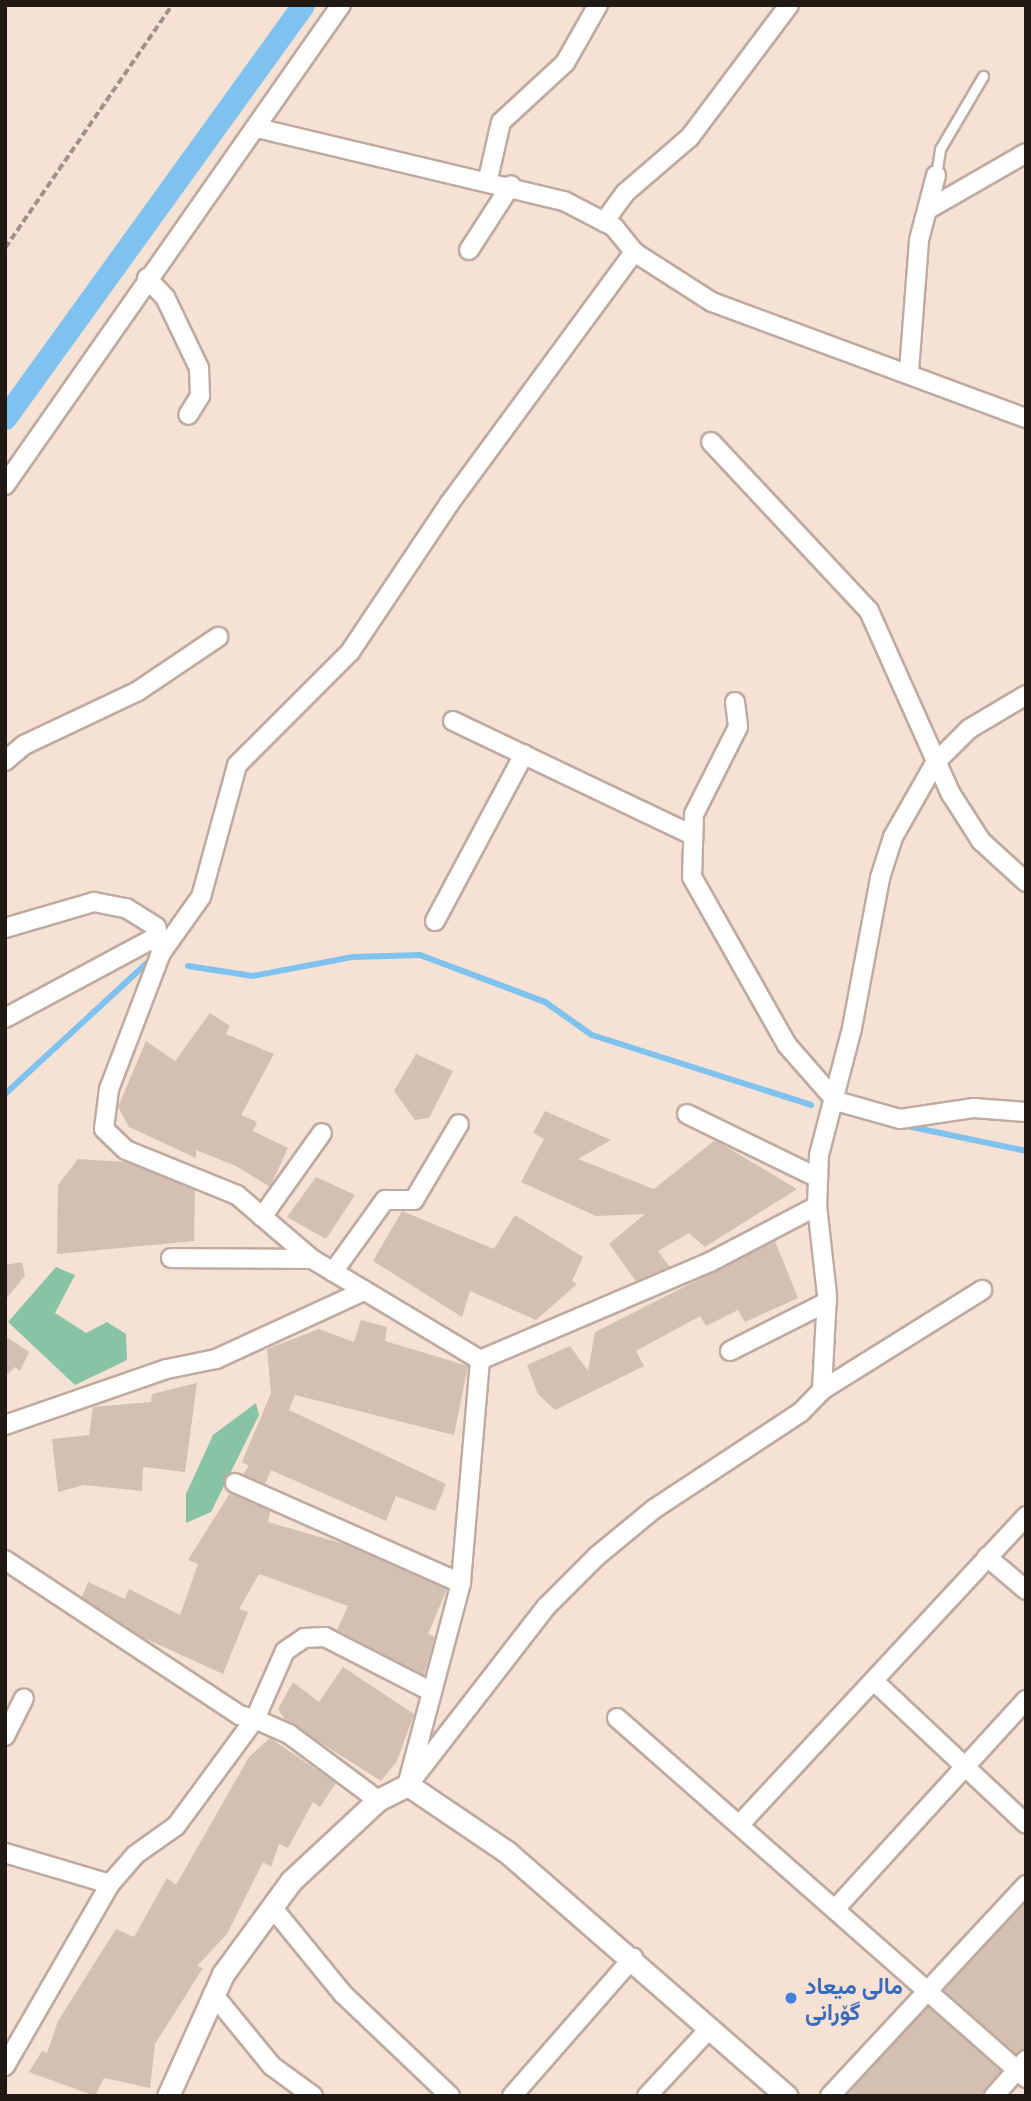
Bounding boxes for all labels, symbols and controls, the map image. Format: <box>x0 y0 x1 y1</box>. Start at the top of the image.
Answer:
place label: مالی میعاد گۆرانی <box>805 1971 903 2025</box>
marker: مالی میعاد گۆرانی <box>783 1990 799 2006</box>

